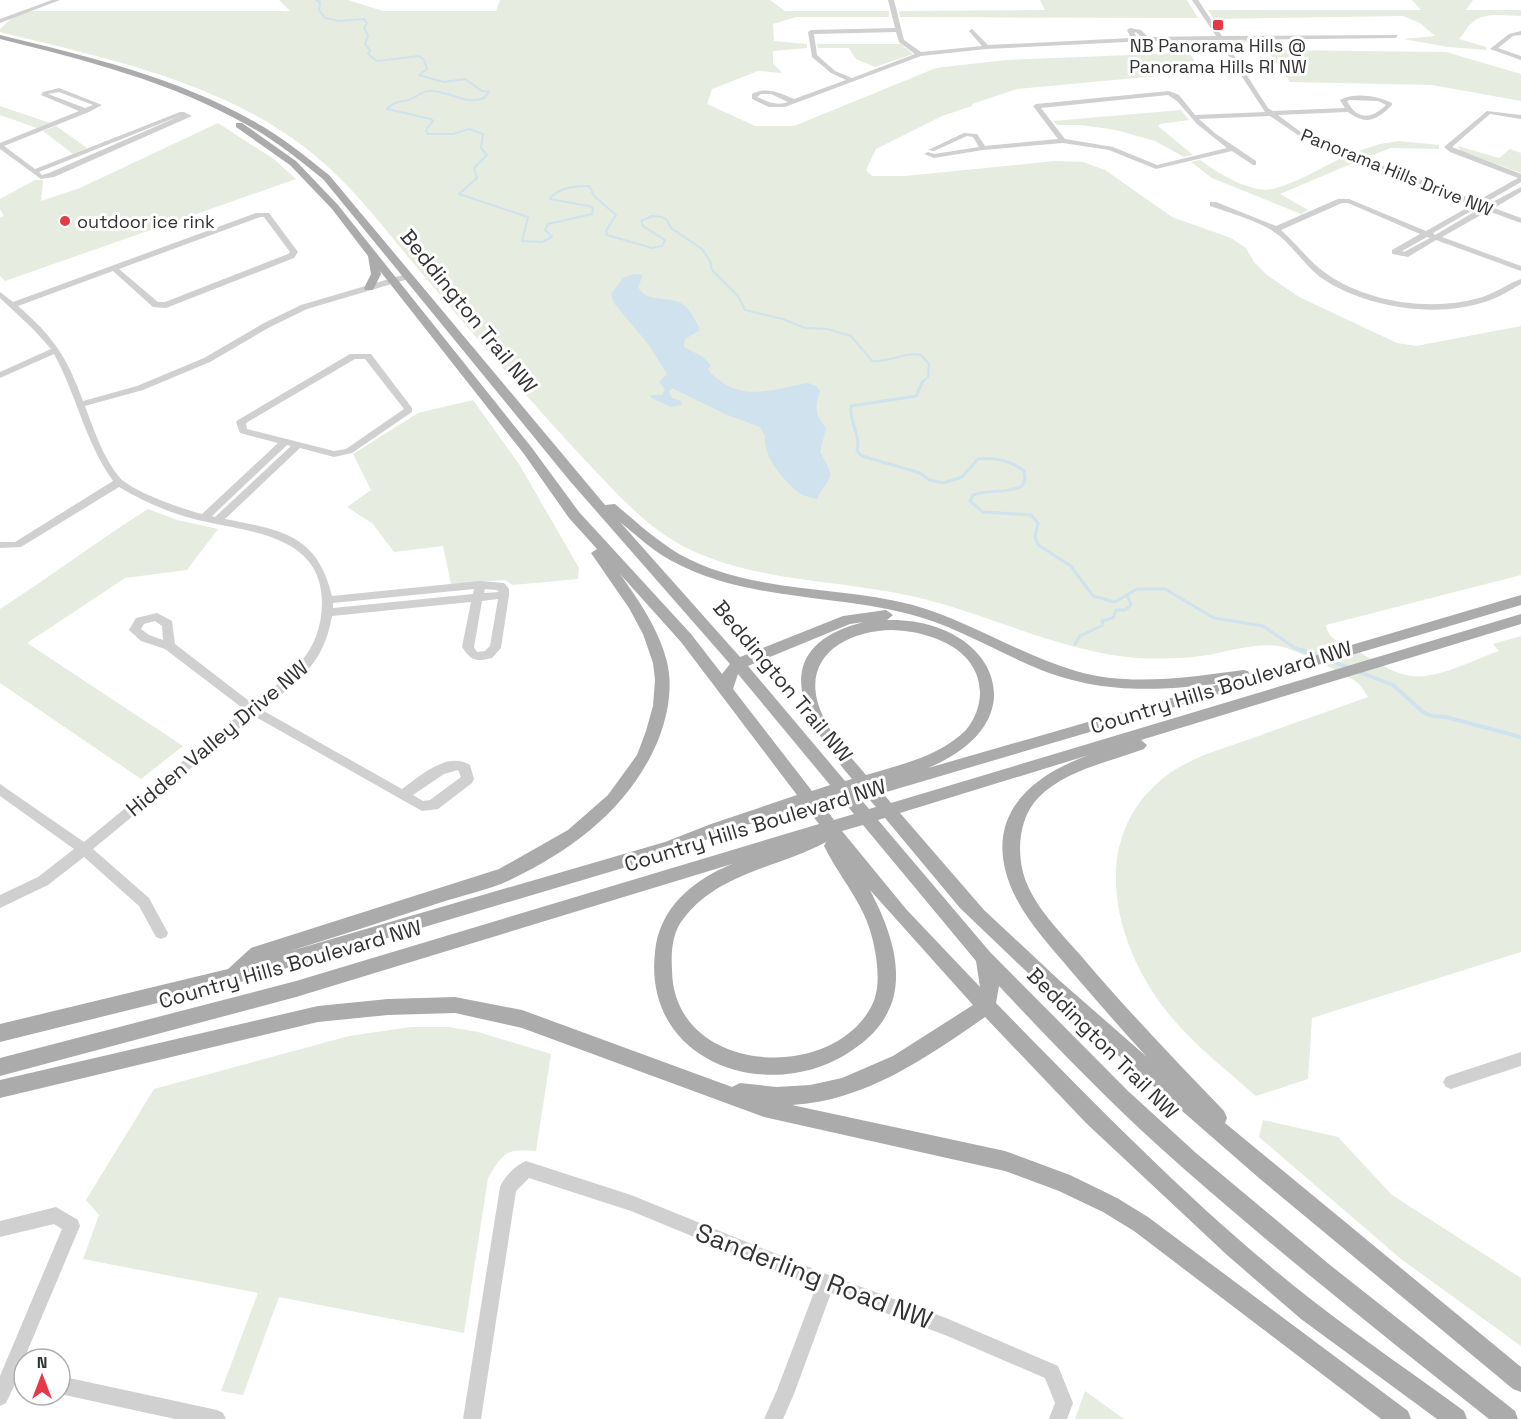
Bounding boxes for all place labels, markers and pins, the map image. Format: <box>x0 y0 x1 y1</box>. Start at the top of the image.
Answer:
marker: NB Panorama Hills @ Panorama Hills RI NW <box>1211 18 1225 32</box>
place label: NB Panorama Hills @ Panorama Hills RI NW <box>1129 34 1307 78</box>
place label: outdoor ice rink <box>77 210 215 233</box>
marker: outdoor ice rink <box>58 214 72 228</box>

